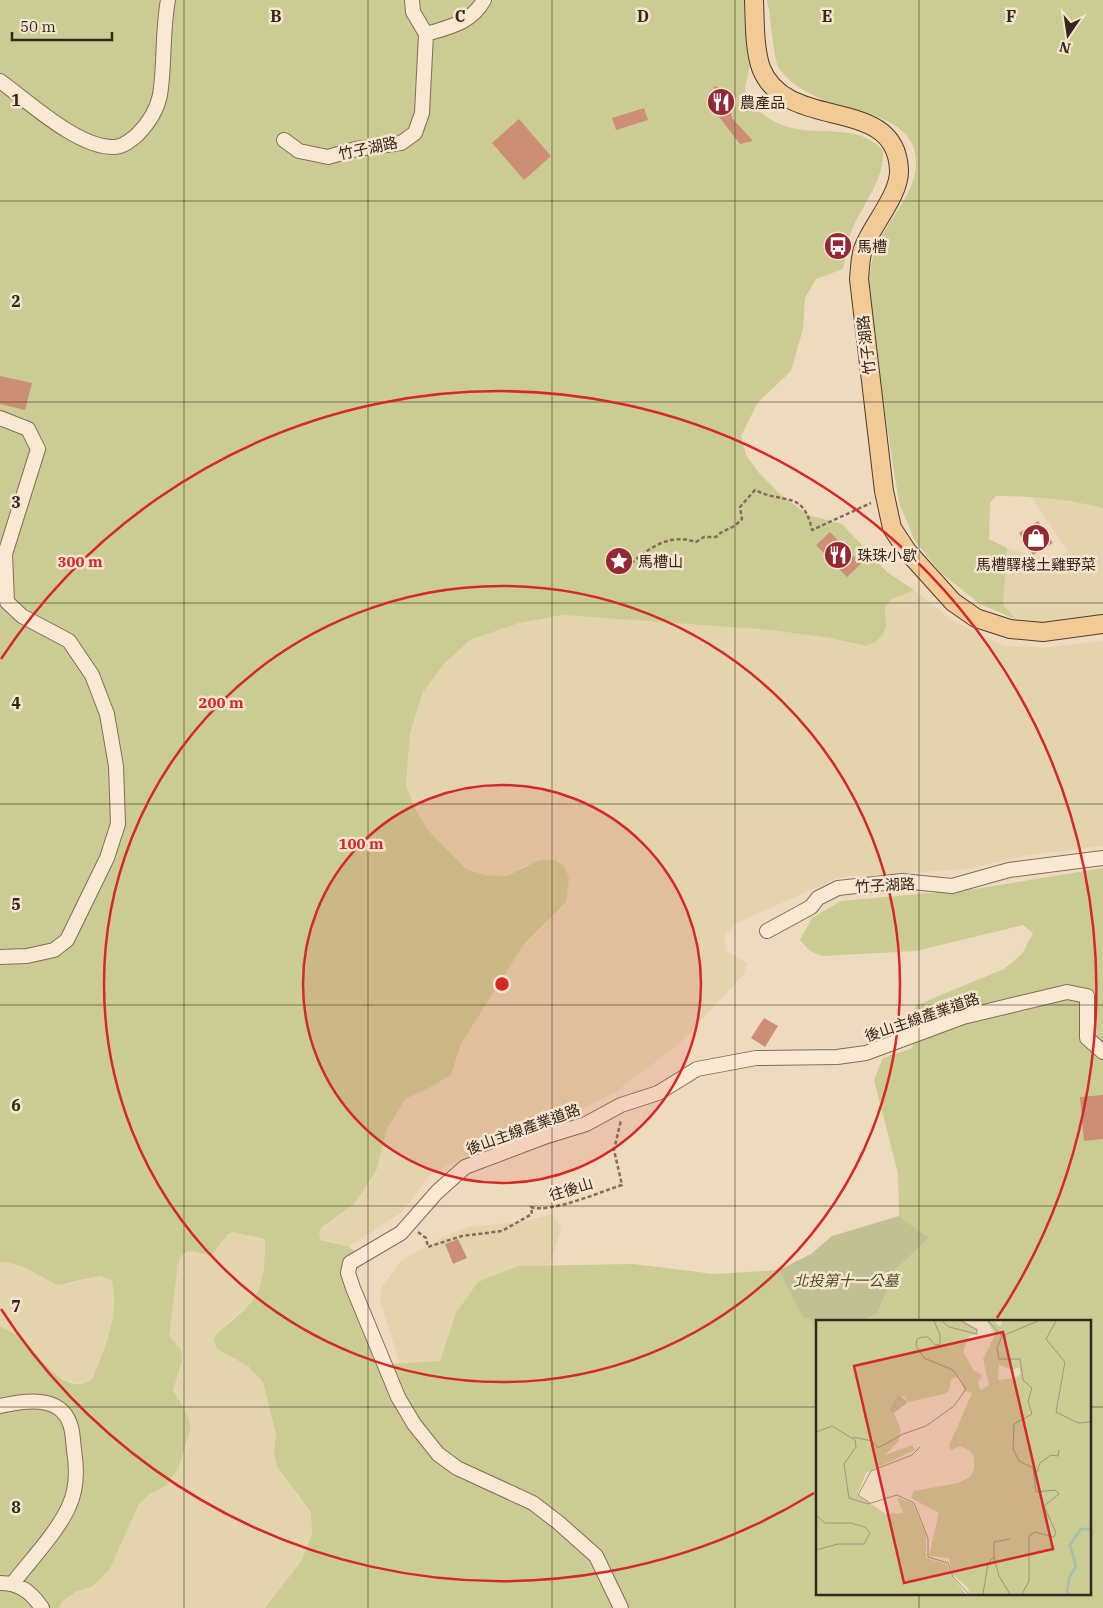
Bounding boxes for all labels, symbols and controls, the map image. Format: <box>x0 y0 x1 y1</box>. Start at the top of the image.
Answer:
text: B <box>270 6 282 26</box>
text: C <box>455 6 465 26</box>
text: D <box>637 6 649 26</box>
text: E <box>822 6 832 26</box>
text: F <box>1006 6 1016 26</box>
scale bar <box>12 10 112 42</box>
north arrow <box>1043 10 1093 60</box>
text: 50 m <box>20 17 56 36</box>
text: N <box>1058 38 1072 58</box>
restaurant icon: 農產品 <box>706 87 736 117</box>
text: 1 <box>11 90 21 110</box>
place label: 農產品 <box>740 93 785 112</box>
street label: 竹子湖路 <box>337 132 399 164</box>
bus stop icon: 馬槽 <box>823 231 853 261</box>
place label: 馬槽 <box>857 237 887 256</box>
text: 2 <box>11 291 21 311</box>
street label: 竹子湖路 <box>853 314 879 376</box>
text: 3 <box>11 492 21 512</box>
shop icon: 馬槽驛棧土雞野菜 <box>1021 523 1051 553</box>
restaurant icon: 珠珠小歇 <box>823 540 853 570</box>
place icon: 馬槽山 <box>604 546 634 576</box>
place label: 珠珠小歇 <box>857 546 917 565</box>
text: 300 m <box>57 552 103 571</box>
place label: 馬槽山 <box>638 552 683 571</box>
place label: 馬槽驛棧土雞野菜 <box>976 555 1096 574</box>
text: 4 <box>11 693 21 713</box>
text: 200 m <box>198 693 244 712</box>
text: 100 m <box>338 834 384 853</box>
street label: 竹子湖路 <box>855 874 915 896</box>
text: 5 <box>11 894 21 914</box>
centre of rings <box>493 975 511 993</box>
street label: 後山主線產業道路 <box>862 988 982 1046</box>
text: 6 <box>11 1095 21 1115</box>
street label: 後山主線產業道路 <box>463 1100 583 1158</box>
street label: 往後山 <box>547 1173 595 1205</box>
park label: 北投第十一公墓 <box>793 1271 901 1290</box>
text: 7 <box>11 1296 21 1316</box>
inset map <box>816 1320 1090 1596</box>
text: 8 <box>11 1497 21 1517</box>

